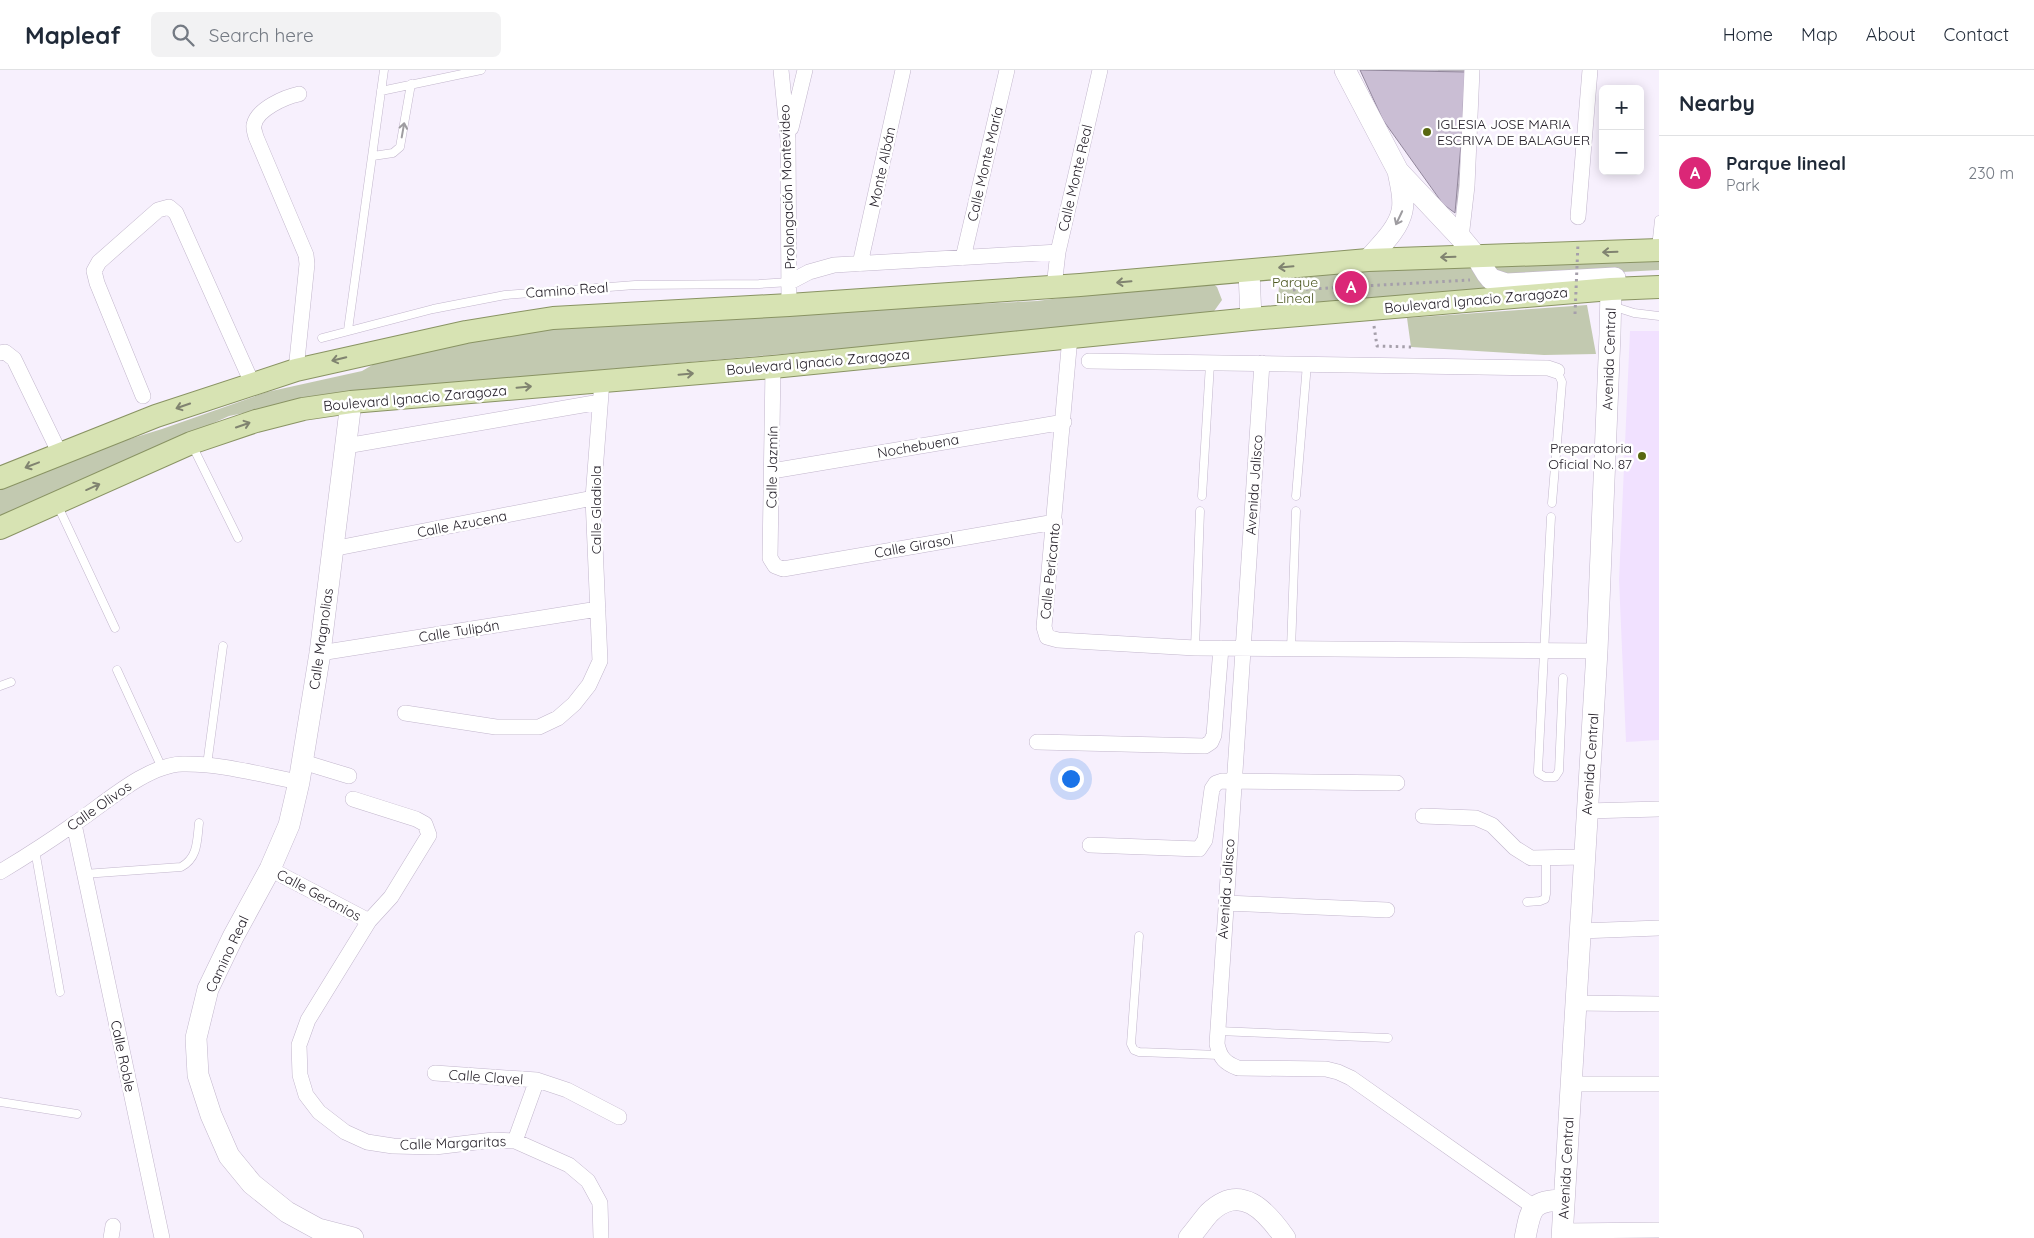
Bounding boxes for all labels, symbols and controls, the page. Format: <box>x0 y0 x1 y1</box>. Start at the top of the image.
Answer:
search box <box>151 12 501 57</box>
text: Mapleaf <box>25 20 121 50</box>
icon: search <box>169 21 197 49</box>
text: Search here <box>209 23 314 47</box>
text: Home <box>1723 23 1773 46</box>
text: Map <box>1801 23 1838 46</box>
text: About <box>1866 23 1916 46</box>
text: Contact <box>1944 23 2009 46</box>
map controls <box>1599 85 1644 175</box>
button: + <box>1599 85 1644 130</box>
text: Nearby <box>1679 90 1755 116</box>
street label: Prolongación Montevideo <box>775 104 799 270</box>
street label: Calle Monte María <box>963 105 1007 223</box>
place label: IGLESIA JOSE MARIA ESCRIVA DE BALAGUER <box>1437 115 1590 149</box>
one-way arrow <box>398 123 408 139</box>
street label: Calle Monte Real <box>1054 123 1096 233</box>
street label: Monte Albán <box>865 125 899 209</box>
marker: IGLESIA JOSE MARIA ESCRIVA DE BALAGUER <box>1421 126 1433 138</box>
button: − <box>1599 130 1644 175</box>
text: Parque lineal <box>1726 151 1846 175</box>
text: A <box>1690 163 1700 183</box>
text: 230 m <box>1968 163 2014 183</box>
text: Park <box>1726 175 1760 195</box>
one-way arrow <box>1393 211 1403 226</box>
one-way arrow <box>1603 247 1619 256</box>
one-way arrow <box>1440 253 1456 262</box>
one-way arrow <box>1278 263 1294 272</box>
pin: A <box>1335 268 1367 306</box>
park label: Parque Lineal <box>1272 273 1318 307</box>
one-way arrow <box>1116 277 1132 286</box>
street label: Camino Real <box>525 278 609 302</box>
street label: Boulevard Ignacio Zaragoza <box>1383 283 1569 317</box>
street label: Avenida Central <box>1598 307 1620 411</box>
street label: Boulevard Ignacio Zaragoza <box>725 345 911 379</box>
one-way arrow <box>331 355 347 364</box>
one-way arrow <box>678 369 694 379</box>
street label: Boulevard Ignacio Zaragoza <box>322 381 508 415</box>
one-way arrow <box>516 383 532 392</box>
one-way arrow <box>175 402 191 412</box>
one-way arrow <box>234 420 250 429</box>
street label: Calle Jazmín <box>762 425 782 509</box>
street label: Nochebuena <box>876 430 960 462</box>
street label: Avenida Jalisco <box>1242 434 1266 536</box>
place label: Preparatoria Oficial No. 87 <box>1548 439 1632 473</box>
marker: Preparatoria Oficial No. 87 <box>1636 450 1648 462</box>
one-way arrow <box>24 461 40 470</box>
street label: Calle Gladiola <box>587 466 605 554</box>
one-way arrow <box>85 481 100 490</box>
street label: Calle Azucena <box>416 506 508 542</box>
street label: Calle Pericanto <box>1036 522 1064 620</box>
street label: Calle Girasol <box>873 530 955 562</box>
street label: Calle Magnolias <box>305 587 337 691</box>
street label: Calle Tulipán <box>417 616 501 646</box>
street label: Avenida Central <box>1577 712 1603 816</box>
your location <box>1058 766 1084 792</box>
street label: Calle Olivos <box>63 777 135 835</box>
street label: Avenida Jalisco <box>1214 838 1238 940</box>
street label: Calle Geranios <box>274 865 364 925</box>
street label: Camino Real <box>201 913 253 995</box>
street label: Calle Roble <box>107 1018 139 1094</box>
street label: Calle Clavel <box>448 1065 524 1089</box>
street label: Avenida Central <box>1554 1116 1578 1220</box>
street label: Calle Margaritas <box>400 1132 506 1154</box>

